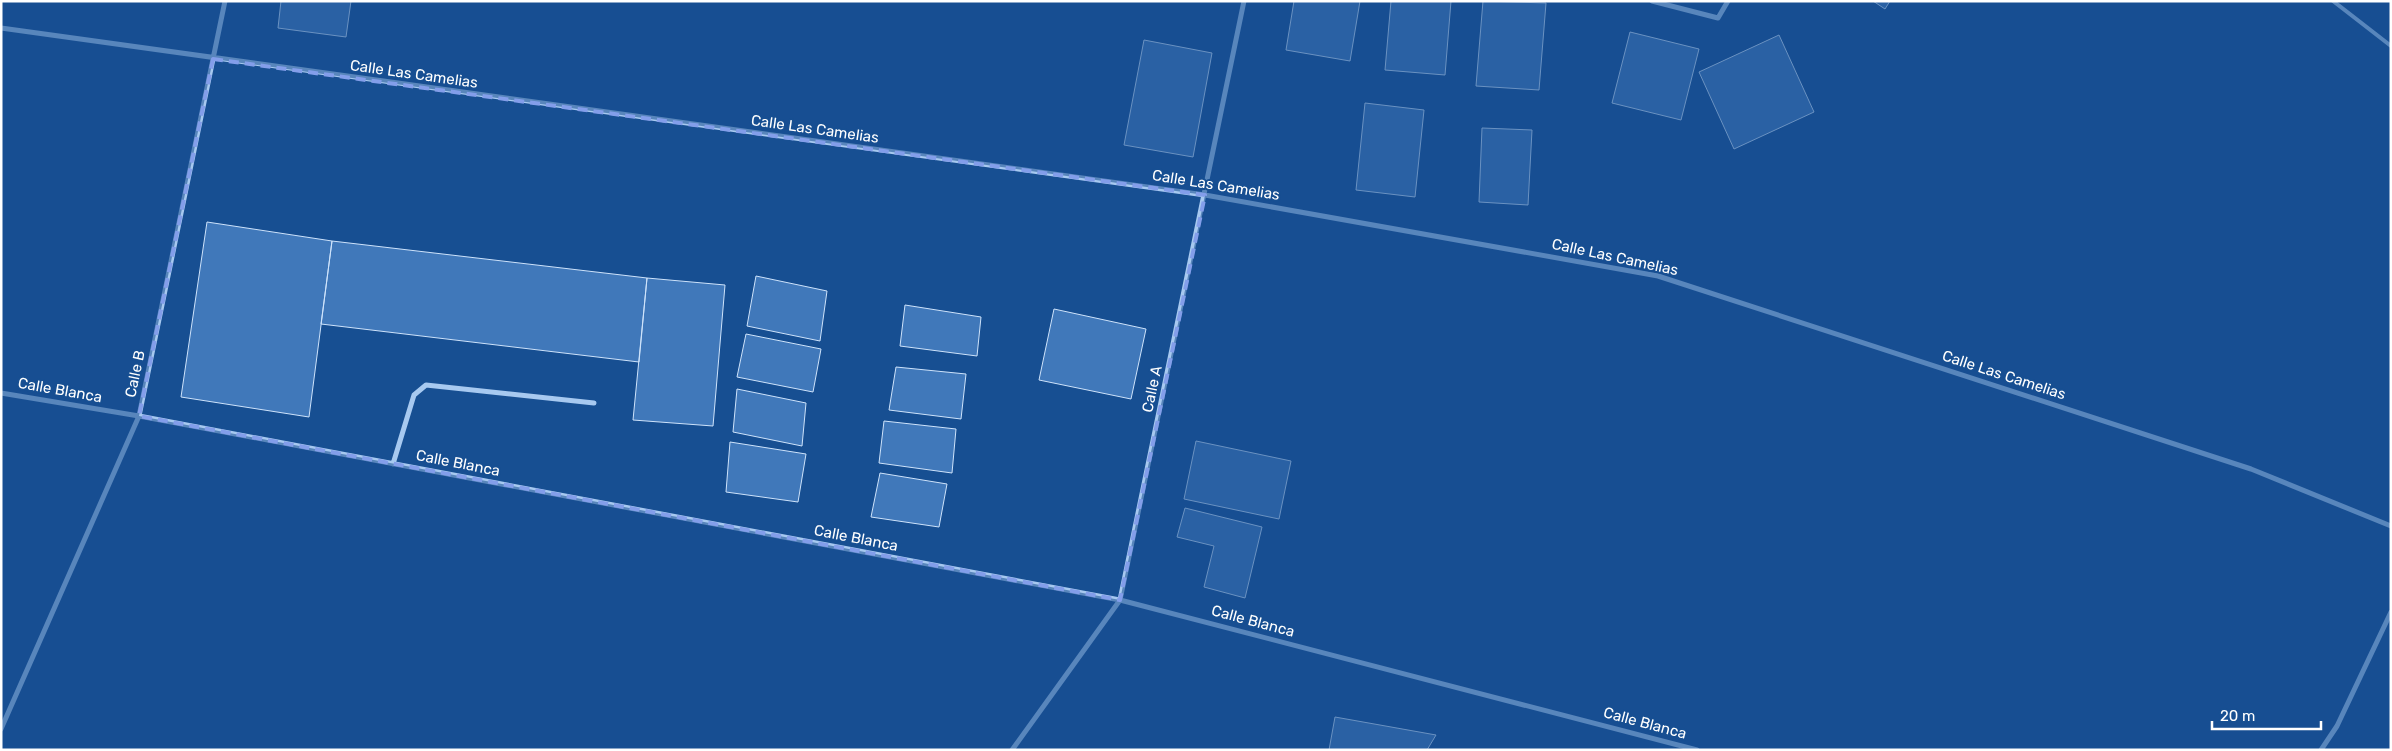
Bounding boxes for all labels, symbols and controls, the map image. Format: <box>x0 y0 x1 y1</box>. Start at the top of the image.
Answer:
street label: Calle Las Camelias <box>349 56 479 92</box>
street label: Calle Las Camelias <box>750 111 880 147</box>
street label: Calle Las Camelias <box>1151 166 1281 204</box>
street label: Calle Las Camelias <box>1550 235 1680 279</box>
street label: Calle Las Camelias <box>1940 347 2068 404</box>
street label: Calle B <box>121 349 149 399</box>
street label: Calle A <box>1138 364 1166 414</box>
street label: Calle Blanca <box>16 374 104 406</box>
street label: Calle Blanca <box>414 446 502 480</box>
street label: Calle Blanca <box>812 521 900 555</box>
street label: Calle Blanca <box>1210 601 1296 641</box>
scale bar <box>2212 698 2321 730</box>
street label: Calle Blanca <box>1602 703 1688 743</box>
text: 20 m <box>2220 707 2255 725</box>

